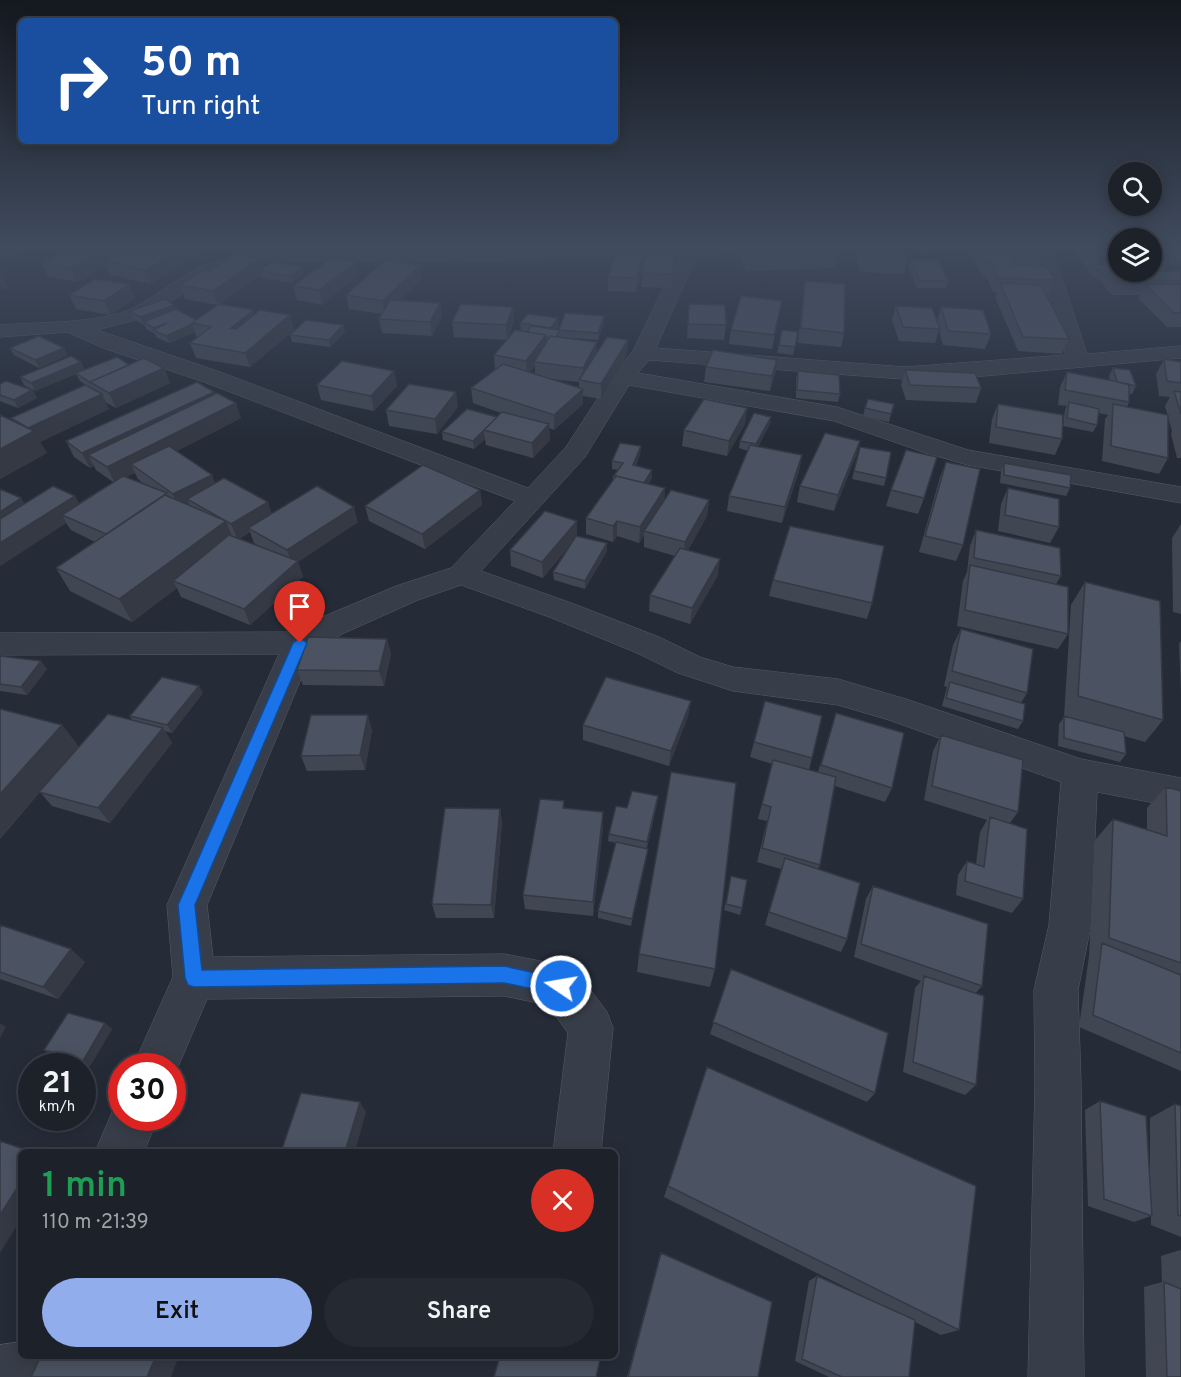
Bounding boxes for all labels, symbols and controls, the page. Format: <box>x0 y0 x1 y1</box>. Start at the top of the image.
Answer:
text: 50 m <box>141 38 242 91</box>
icon: right <box>42 42 120 120</box>
text: Turn right <box>141 90 260 124</box>
map controls <box>1108 162 1162 282</box>
button: search <box>1108 162 1162 216</box>
button: layers <box>1108 228 1162 282</box>
pin <box>274 581 325 643</box>
icon: arrive <box>283 590 316 623</box>
position arrow <box>529 954 593 1018</box>
speed limit sign: 30 <box>108 1053 186 1131</box>
text: 21 <box>42 1066 72 1103</box>
text: km/h <box>39 1098 75 1117</box>
text: 1 min <box>42 1164 127 1210</box>
button: close <box>531 1169 594 1232</box>
text: 110 m · 21:39 <box>42 1210 149 1236</box>
button: Exit <box>42 1278 312 1347</box>
button: Share <box>324 1278 594 1347</box>

